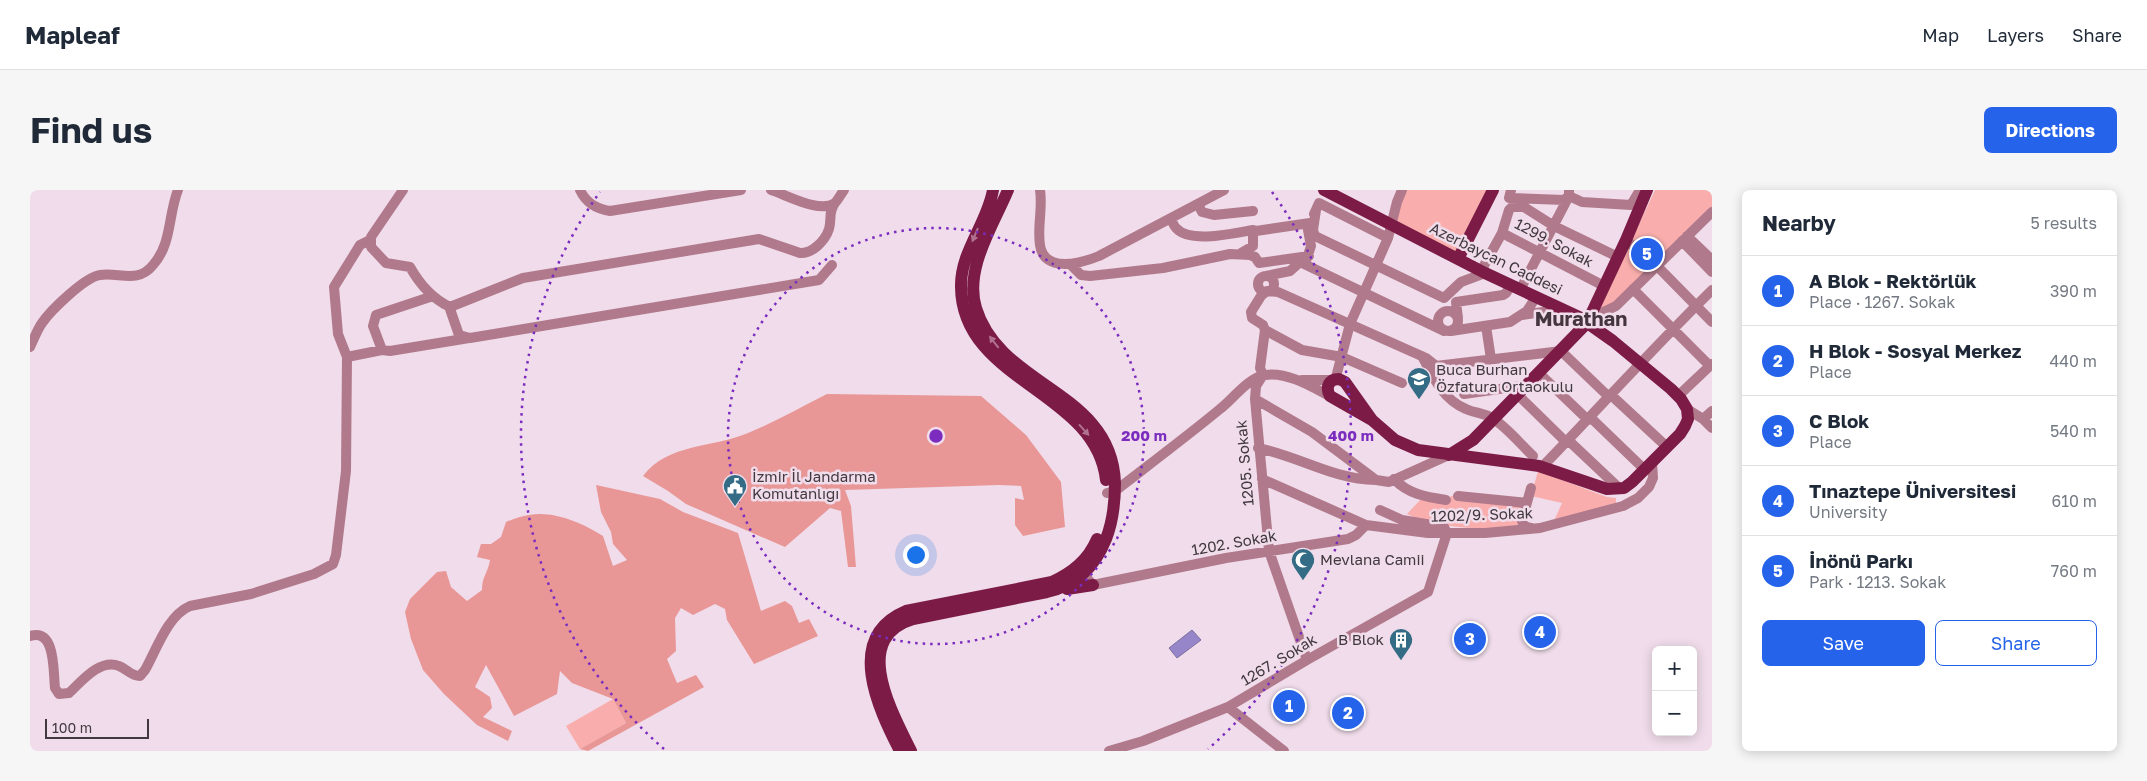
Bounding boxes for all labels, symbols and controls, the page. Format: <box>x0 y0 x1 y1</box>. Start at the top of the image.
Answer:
text: Mapleaf <box>25 20 120 49</box>
text: Map <box>1922 24 1959 46</box>
text: Layers <box>1987 24 2044 46</box>
text: Share <box>2072 24 2122 46</box>
button: Directions <box>1984 107 2117 153</box>
text: Find us <box>30 109 152 151</box>
text: Nearby <box>1762 210 1836 236</box>
text: 5 results <box>2031 213 2097 233</box>
street label: 1299. Sokak <box>1512 214 1597 271</box>
street label: Azerbaycan Caddesi <box>1427 218 1566 298</box>
one-way arrow <box>971 228 979 242</box>
pin: 5 <box>1631 235 1663 273</box>
text: A Blok - Rektörlük <box>1809 269 1976 292</box>
text: 1 <box>1774 281 1782 301</box>
text: 390 m <box>2050 281 2097 301</box>
text: Place · 1267. Sokak <box>1809 292 1955 312</box>
district label: Murathan <box>1535 306 1627 330</box>
one-way arrow <box>989 336 1000 349</box>
text: H Blok - Sosyal Merkez <box>1809 339 2021 362</box>
text: 2 <box>1773 351 1783 371</box>
text: 440 m <box>2049 351 2097 371</box>
place label: Buca Burhan Özfatura Ortaokulu <box>1436 360 1573 395</box>
text: Place <box>1809 362 1852 382</box>
school or university icon: Buca Burhan Özfatura Ortaokulu <box>1406 366 1432 400</box>
text: C Blok <box>1809 409 1869 432</box>
street label: 1205. Sokak <box>1231 419 1257 507</box>
text: 3 <box>1773 421 1783 441</box>
text: 540 m <box>2050 421 2097 441</box>
one-way arrow <box>1079 423 1090 436</box>
text: 200 m <box>1121 426 1167 444</box>
text: 400 m <box>1328 426 1374 444</box>
centre of rings <box>927 427 945 445</box>
text: Place <box>1809 432 1852 452</box>
place label: İzmir İl Jandarma Komutanlığı <box>752 467 876 502</box>
public building icon: İzmir İl Jandarma Komutanlığı <box>722 473 748 507</box>
text: Tınaztepe Üniversitesi <box>1809 479 2016 502</box>
text: 4 <box>1773 491 1783 511</box>
text: 610 m <box>2051 491 2097 511</box>
text: University <box>1809 502 1887 522</box>
street label: 1202/9. Sokak <box>1430 503 1534 525</box>
street label: 1202. Sokak <box>1190 526 1278 558</box>
your location <box>903 542 929 568</box>
mosque icon: Mevlana Camii <box>1290 547 1316 581</box>
text: İnönü Parkı <box>1809 549 1913 572</box>
place label: Mevlana Camii <box>1320 550 1424 568</box>
text: 5 <box>1773 561 1783 581</box>
text: 760 m <box>2051 561 2097 581</box>
text: Park · 1213. Sokak <box>1809 572 1946 592</box>
pin: 4 <box>1524 613 1556 651</box>
pin: 3 <box>1454 620 1486 658</box>
button: Save <box>1762 620 1925 666</box>
button: Share <box>1935 620 2097 666</box>
building icon: B Blok <box>1388 627 1414 661</box>
street label: 1267. Sokak <box>1237 629 1320 689</box>
place label: B Blok <box>1338 630 1385 648</box>
map controls <box>1652 646 1697 736</box>
button: + <box>1652 646 1697 691</box>
pin: 1 <box>1273 687 1305 725</box>
button: − <box>1652 691 1697 736</box>
pin: 2 <box>1332 694 1364 732</box>
scale bar <box>45 716 149 739</box>
text: 100 m <box>52 719 92 736</box>

